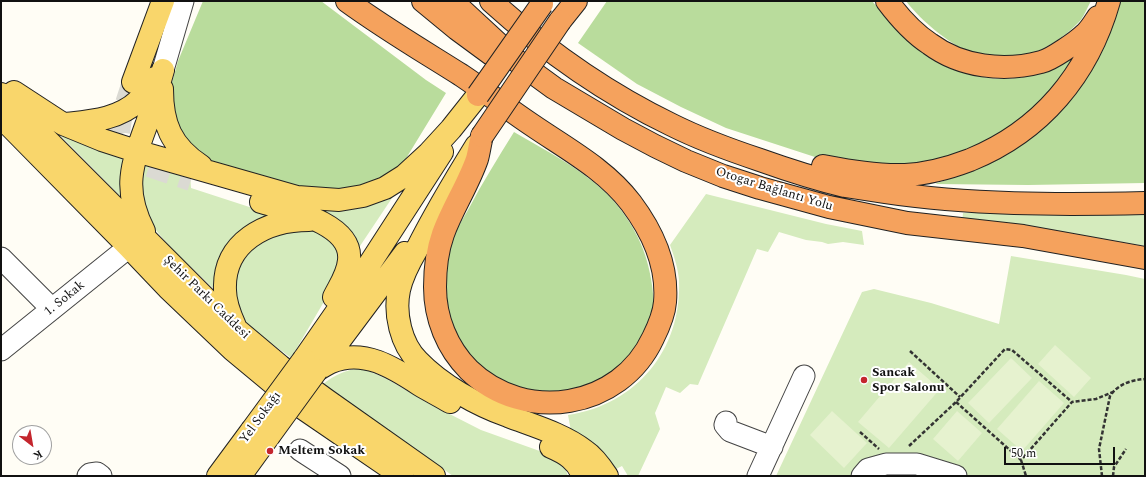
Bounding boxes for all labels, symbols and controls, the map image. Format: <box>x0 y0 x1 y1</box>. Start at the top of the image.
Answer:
street label: Otogar Bağlantı Yolu <box>713 165 835 215</box>
street label: Şehir Parkı Caddesi <box>160 253 252 343</box>
street label: 1. Sokak <box>42 278 88 320</box>
place label: Sancak Spor Salonu <box>872 365 944 396</box>
marker: Sancak Spor Salonu <box>859 375 869 385</box>
street label: Yel Sokağı <box>237 389 285 447</box>
north arrow <box>12 425 52 465</box>
scale bar <box>1006 439 1117 465</box>
place label: Meltem Sokak <box>278 443 365 459</box>
text: 50 m <box>1011 444 1036 463</box>
text: K <box>30 445 46 464</box>
marker: Meltem Sokak <box>265 446 275 456</box>

